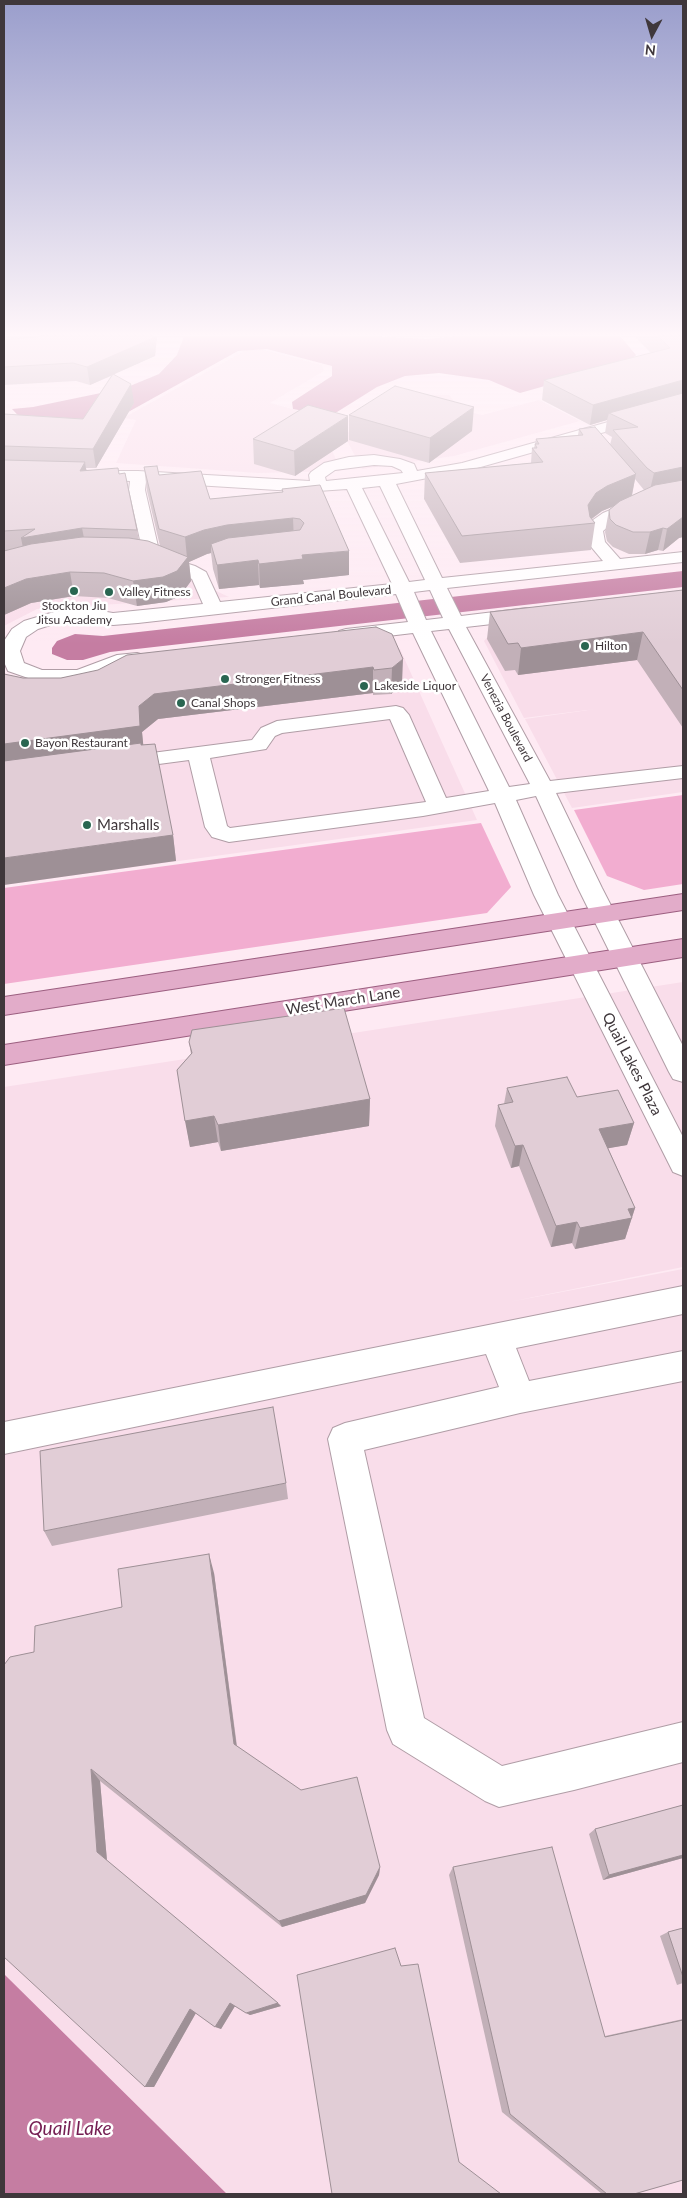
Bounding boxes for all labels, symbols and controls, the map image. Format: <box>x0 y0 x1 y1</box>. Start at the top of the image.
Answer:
north arrow <box>627 10 677 60</box>
text: N <box>644 41 657 59</box>
street label: Grand Canal Boulevard <box>270 583 392 609</box>
marker: Stockton Jiu Jitsu Academy <box>68 585 80 597</box>
place label: Valley Fitness <box>119 585 191 599</box>
marker: Valley Fitness <box>103 586 115 598</box>
place label: Stockton Jiu Jitsu Academy <box>36 599 112 627</box>
place label: Hilton <box>595 639 628 653</box>
marker: Hilton <box>579 640 591 652</box>
place label: Stronger Fitness <box>235 672 320 686</box>
street label: Venezia Boulevard <box>477 672 535 764</box>
marker: Stronger Fitness <box>219 673 231 685</box>
place label: Lakeside Liquor <box>374 679 456 693</box>
marker: Lakeside Liquor <box>358 680 370 692</box>
place label: Canal Shops <box>191 696 255 710</box>
marker: Canal Shops <box>175 697 187 709</box>
place label: Bayon Restaurant <box>35 736 128 750</box>
marker: Bayon Restaurant <box>19 737 31 749</box>
place label: Marshalls <box>97 816 159 834</box>
marker: Marshalls <box>81 819 93 831</box>
street label: West March Lane <box>285 983 401 1019</box>
street label: Quail Lakes Plaza <box>598 1009 666 1119</box>
water label: Quail Lake <box>29 2118 111 2140</box>

